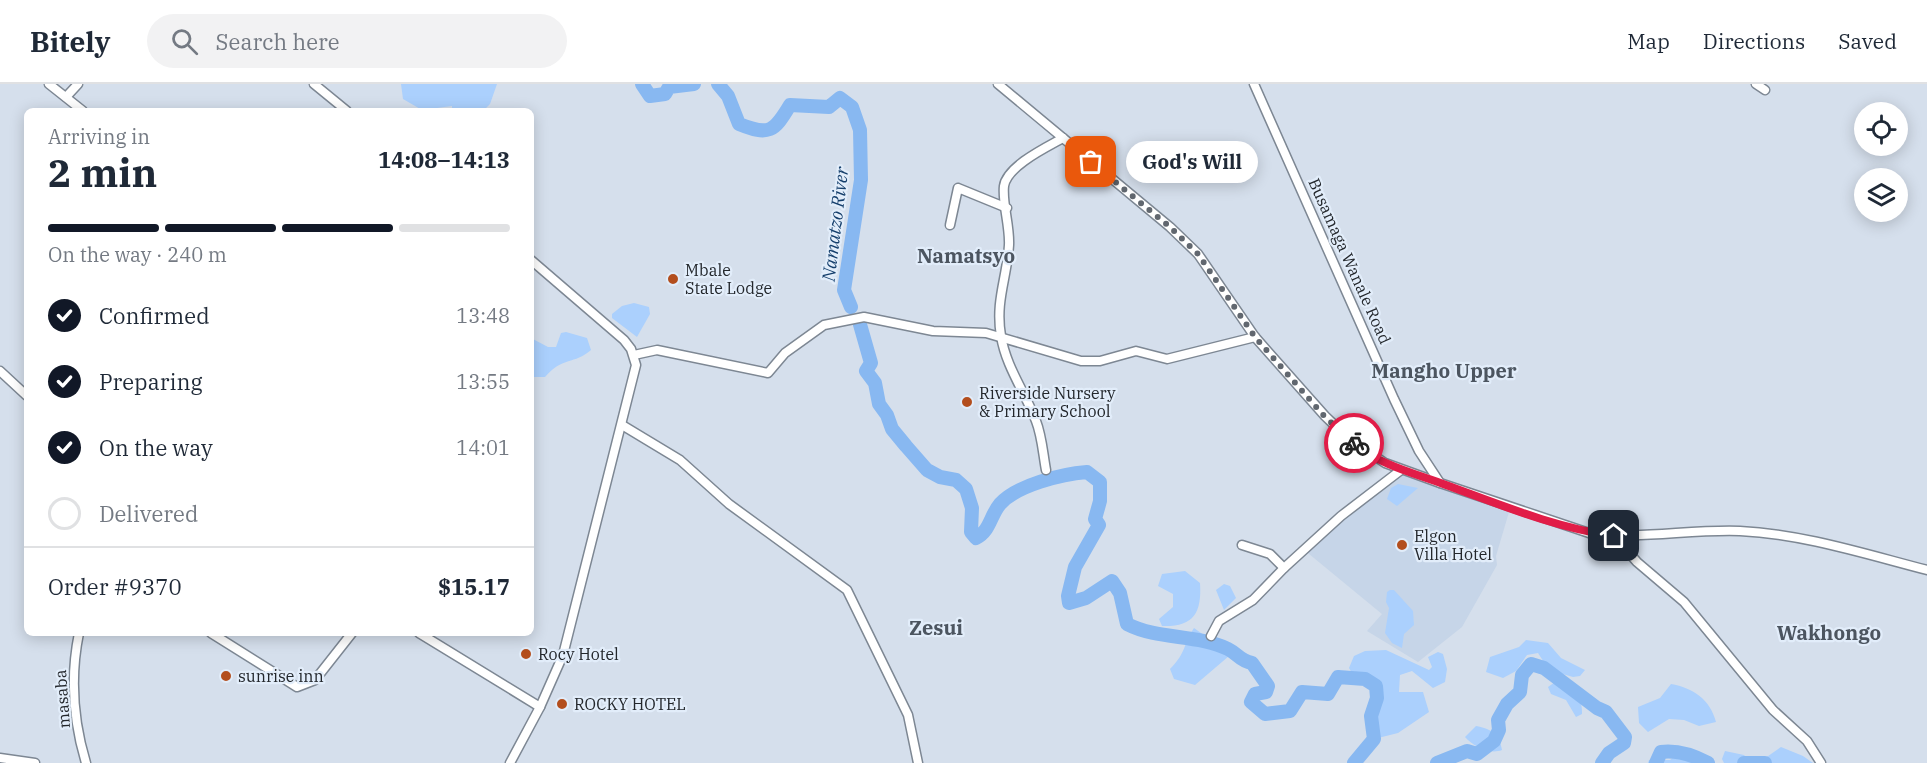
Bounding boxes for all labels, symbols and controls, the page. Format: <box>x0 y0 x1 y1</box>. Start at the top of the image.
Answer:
search box <box>147 14 567 68</box>
text: Bitely <box>30 23 111 60</box>
icon: search <box>168 25 201 58</box>
text: Search here <box>216 27 339 56</box>
text: Map <box>1627 27 1670 55</box>
text: Directions <box>1703 27 1805 55</box>
text: Saved <box>1838 27 1897 55</box>
map controls <box>1854 102 1908 222</box>
button: locate <box>1854 102 1908 156</box>
text: Arriving in <box>48 123 150 150</box>
pin <box>1065 136 1116 187</box>
callout: God's Will <box>1127 141 1259 183</box>
text: 14:08–14:13 <box>378 145 510 174</box>
icon: bag <box>1074 145 1107 178</box>
text: 2 min <box>48 147 157 198</box>
text: God's Will <box>1142 148 1242 175</box>
water label: Namatzo River <box>816 164 854 283</box>
button: layers <box>1854 168 1908 222</box>
street label: Busamaga Wanale Road <box>1304 175 1396 347</box>
text: On the way · 240 m <box>48 241 227 268</box>
district label: Namatsyo <box>917 242 1015 269</box>
place label: Mbale State Lodge <box>685 260 772 298</box>
marker: Mbale State Lodge <box>666 272 680 286</box>
icon: check <box>48 299 81 332</box>
text: Confirmed <box>99 301 210 330</box>
text: 13:48 <box>456 302 510 329</box>
district label: Mangho Upper <box>1371 357 1517 384</box>
icon: check <box>48 365 81 398</box>
text: Preparing <box>99 367 203 396</box>
text: 13:55 <box>456 368 510 395</box>
place label: Riverside Nursery & Primary School <box>979 383 1116 421</box>
marker: Riverside Nursery & Primary School <box>960 395 974 409</box>
courier <box>1324 413 1384 473</box>
icon: bike <box>1338 427 1371 460</box>
icon: check <box>48 431 81 464</box>
text: On the way <box>99 433 213 462</box>
text: 14:01 <box>456 434 510 461</box>
text: Delivered <box>99 499 198 528</box>
pin <box>1588 510 1639 561</box>
icon: home <box>1597 519 1630 552</box>
place label: Elgon Villa Hotel <box>1414 526 1492 564</box>
marker: Elgon Villa Hotel <box>1395 538 1409 552</box>
text: Order #9370 <box>48 572 182 601</box>
text: $15.17 <box>438 572 510 601</box>
district label: Zesui <box>909 614 963 641</box>
district label: Wakhongo <box>1777 619 1881 646</box>
place label: Rocy Hotel <box>538 644 619 664</box>
marker: Rocy Hotel <box>519 647 533 661</box>
place label: sunrise inn <box>238 666 324 686</box>
street label: masaba <box>50 669 74 729</box>
marker: sunrise inn <box>219 669 233 683</box>
place label: ROCKY HOTEL <box>574 694 686 714</box>
marker: ROCKY HOTEL <box>555 697 569 711</box>

